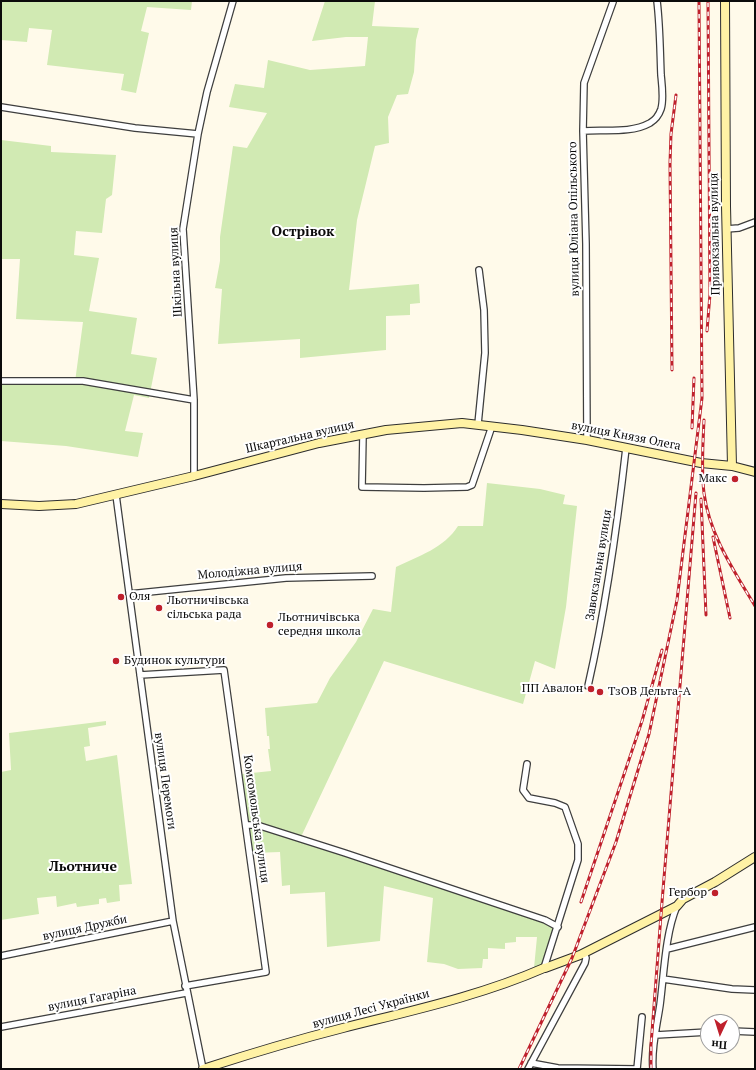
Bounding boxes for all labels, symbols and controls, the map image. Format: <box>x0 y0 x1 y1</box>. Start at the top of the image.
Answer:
street label: вулиця Юліана Опільського <box>565 141 583 297</box>
street label: Привокзальна вулиця <box>707 173 723 295</box>
district label: Острівок <box>272 224 334 240</box>
street label: Шкільна вулиця <box>166 227 186 317</box>
street label: Шкартальна вулиця <box>244 418 356 456</box>
street label: вулиця Князя Олега <box>570 418 682 454</box>
place label: Макс <box>699 472 727 486</box>
marker: Макс <box>730 474 740 484</box>
street label: Завокзальна вулиця <box>583 508 615 622</box>
street label: Молодіжна вулиця <box>197 559 303 583</box>
place label: Оля <box>129 590 150 604</box>
marker: Оля <box>116 592 126 602</box>
place label: Льотничівська сільська рада <box>167 594 249 622</box>
marker: Льотничівська сільська рада <box>154 603 164 613</box>
place label: Льотничівська середня школа <box>278 611 361 639</box>
marker: Льотничівська середня школа <box>265 620 275 630</box>
place label: Будинок культури <box>124 654 225 668</box>
marker: Будинок культури <box>111 656 121 666</box>
place label: ПП Авалон <box>522 682 583 696</box>
marker: ПП Авалон <box>586 684 596 694</box>
place label: ТзОВ Дельта-А <box>608 685 691 699</box>
marker: ТзОВ Дельта-А <box>595 687 605 697</box>
street label: вулиця Перемоги <box>151 731 179 831</box>
street label: Комсомольська вулиця <box>240 754 272 884</box>
district label: Льотниче <box>49 859 117 875</box>
place label: Гербор <box>669 886 707 900</box>
marker: Гербор <box>710 888 720 898</box>
street label: вулиця Дружби <box>41 912 129 944</box>
street label: вулиця Гагаріна <box>47 983 137 1015</box>
street label: вулиця Лесі Українки <box>311 986 431 1032</box>
north arrow <box>700 1014 740 1054</box>
text: Пн <box>711 1037 728 1053</box>

